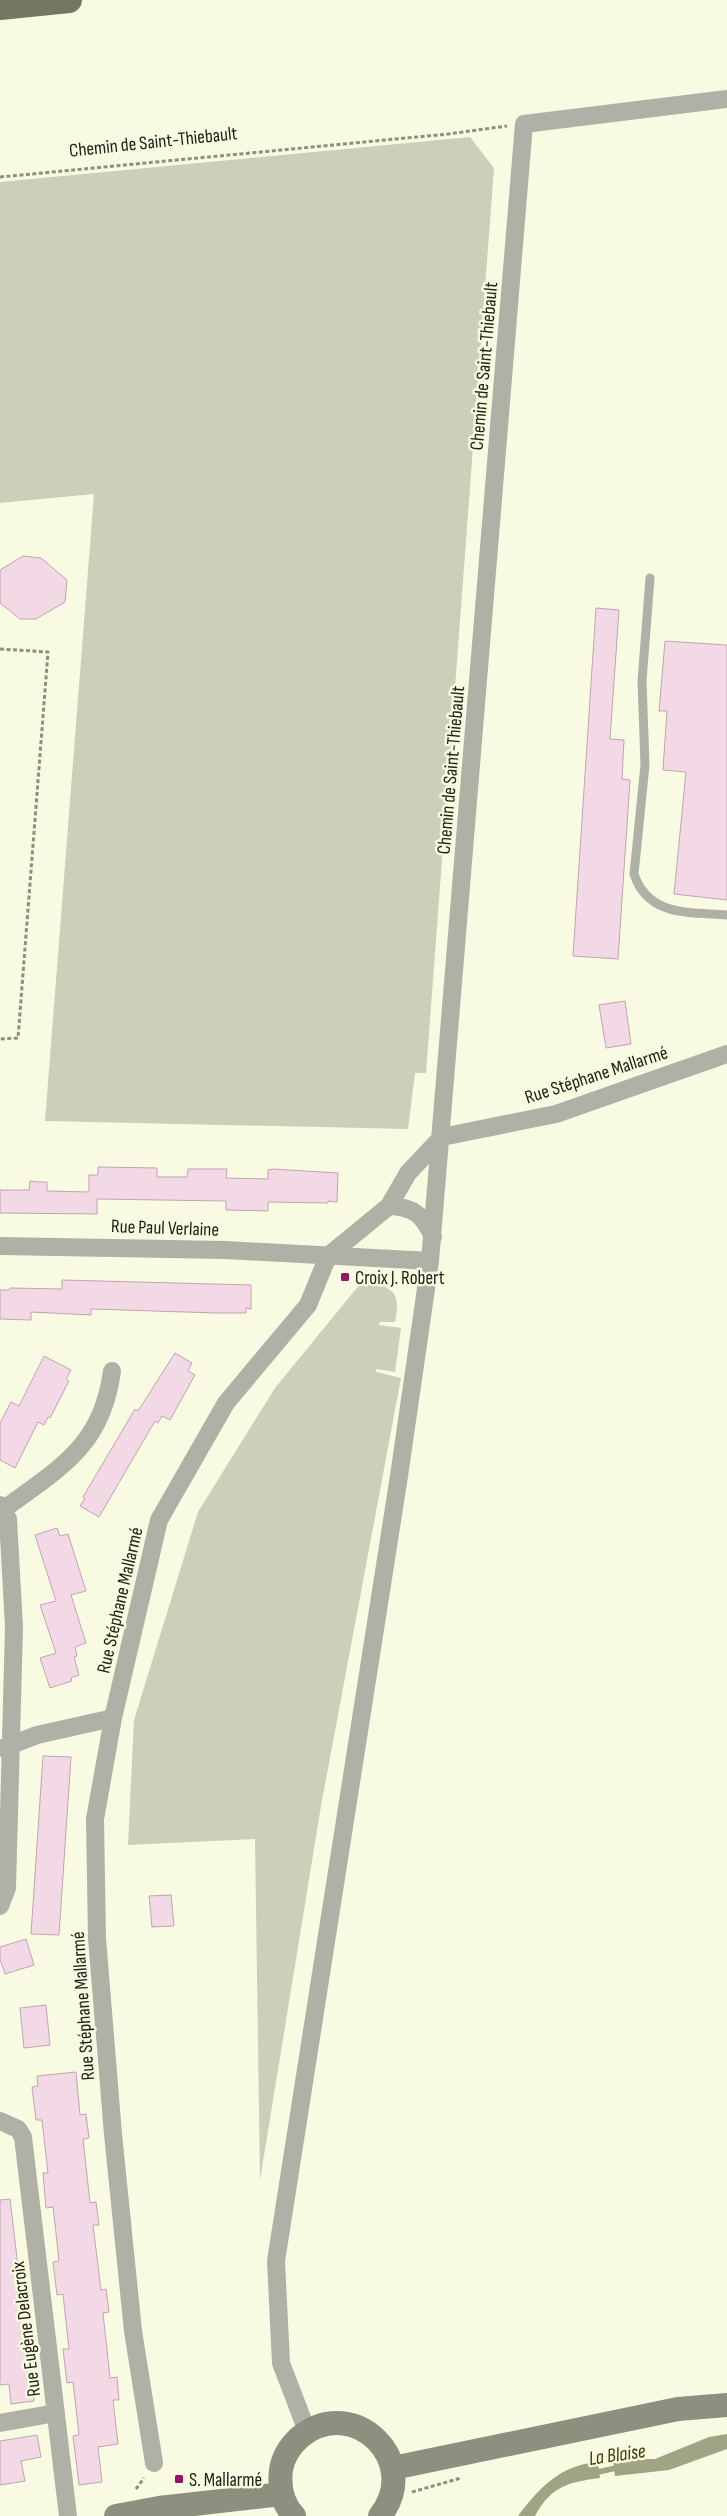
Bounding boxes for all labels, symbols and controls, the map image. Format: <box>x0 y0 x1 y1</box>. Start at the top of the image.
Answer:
street label: Chemin de Saint-Thiebault <box>68 122 239 163</box>
street label: Chemin de Saint-Thiebault <box>466 281 503 451</box>
street label: Chemin de Saint-Thiebault <box>433 685 470 855</box>
street label: Rue Stéphane Mallarmé <box>522 1041 671 1109</box>
street label: Rue Paul Verlaine <box>110 1215 219 1242</box>
place label: Croix J. Robert <box>355 1267 445 1290</box>
marker: Croix J. Robert <box>339 1271 351 1283</box>
street label: Rue Stéphane Mallarmé <box>92 1525 148 1676</box>
street label: Rue Stéphane Mallarmé <box>67 1931 100 2081</box>
street label: Rue Eugène Delacroix <box>7 2260 46 2398</box>
water label: La Blaise <box>587 2439 647 2471</box>
place label: S. Mallarmé <box>189 2469 262 2492</box>
marker: S. Mallarmé <box>173 2473 185 2485</box>

